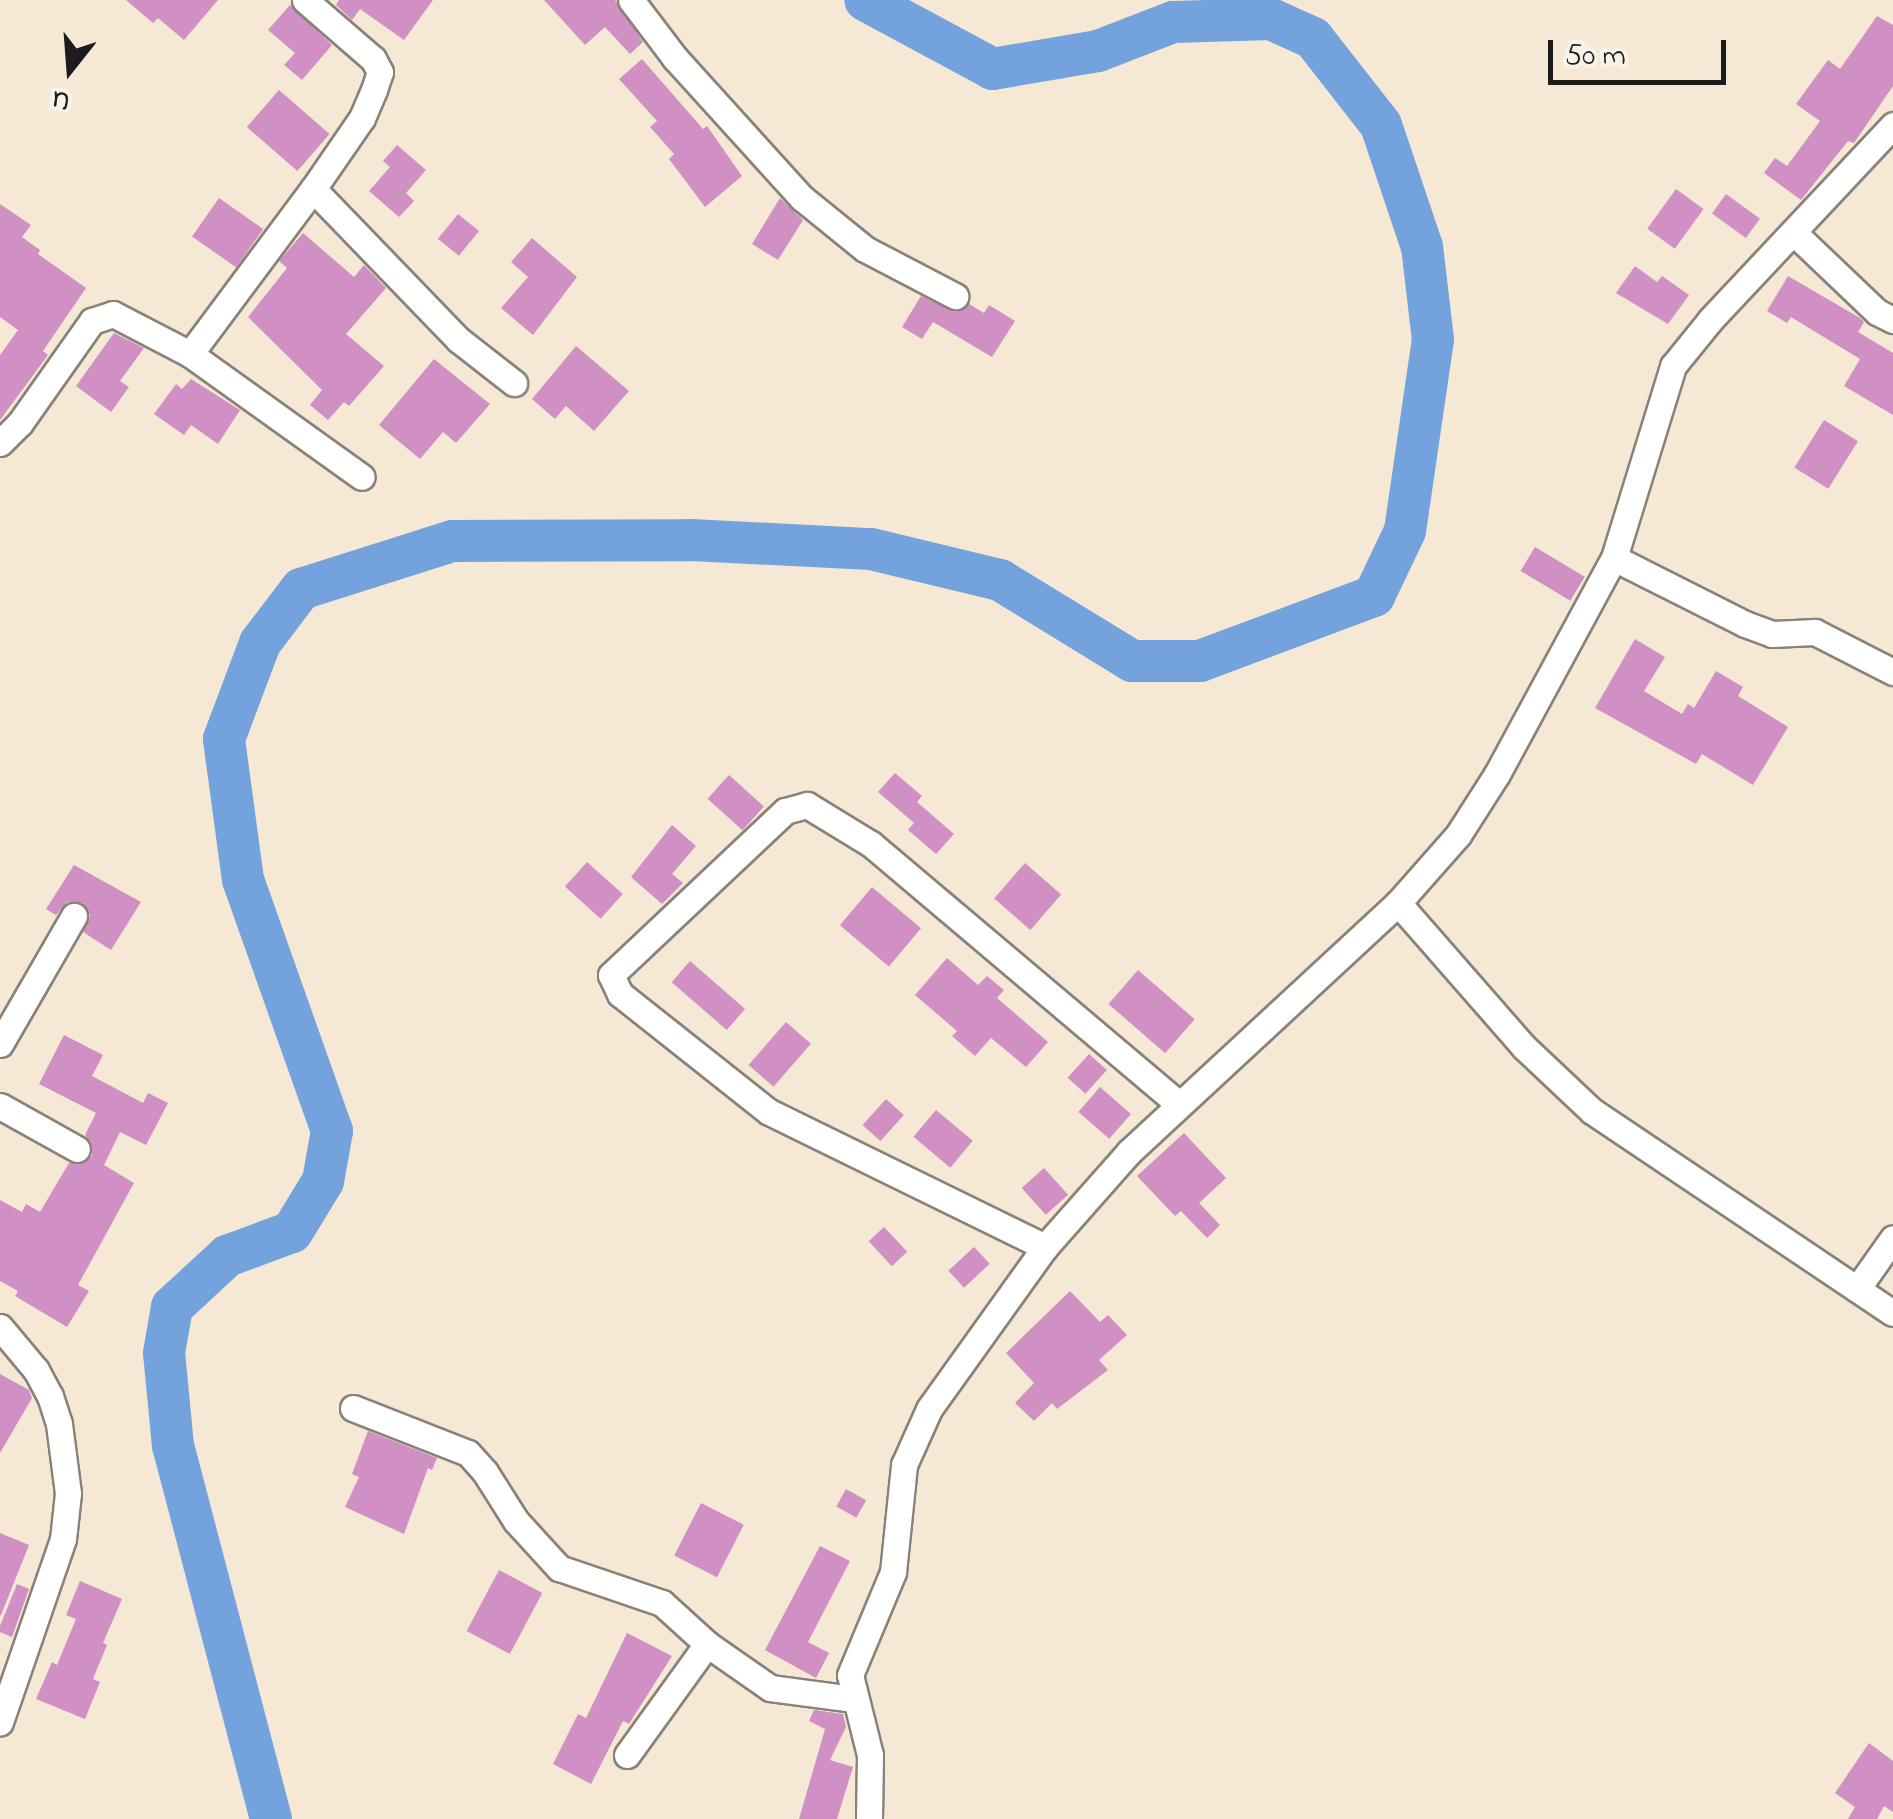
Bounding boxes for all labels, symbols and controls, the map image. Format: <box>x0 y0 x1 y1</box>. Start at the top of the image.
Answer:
north arrow <box>20 20 120 120</box>
scale bar <box>1553 20 1730 82</box>
text: 50 m <box>1565 35 1626 79</box>
text: U <box>47 77 76 121</box>

